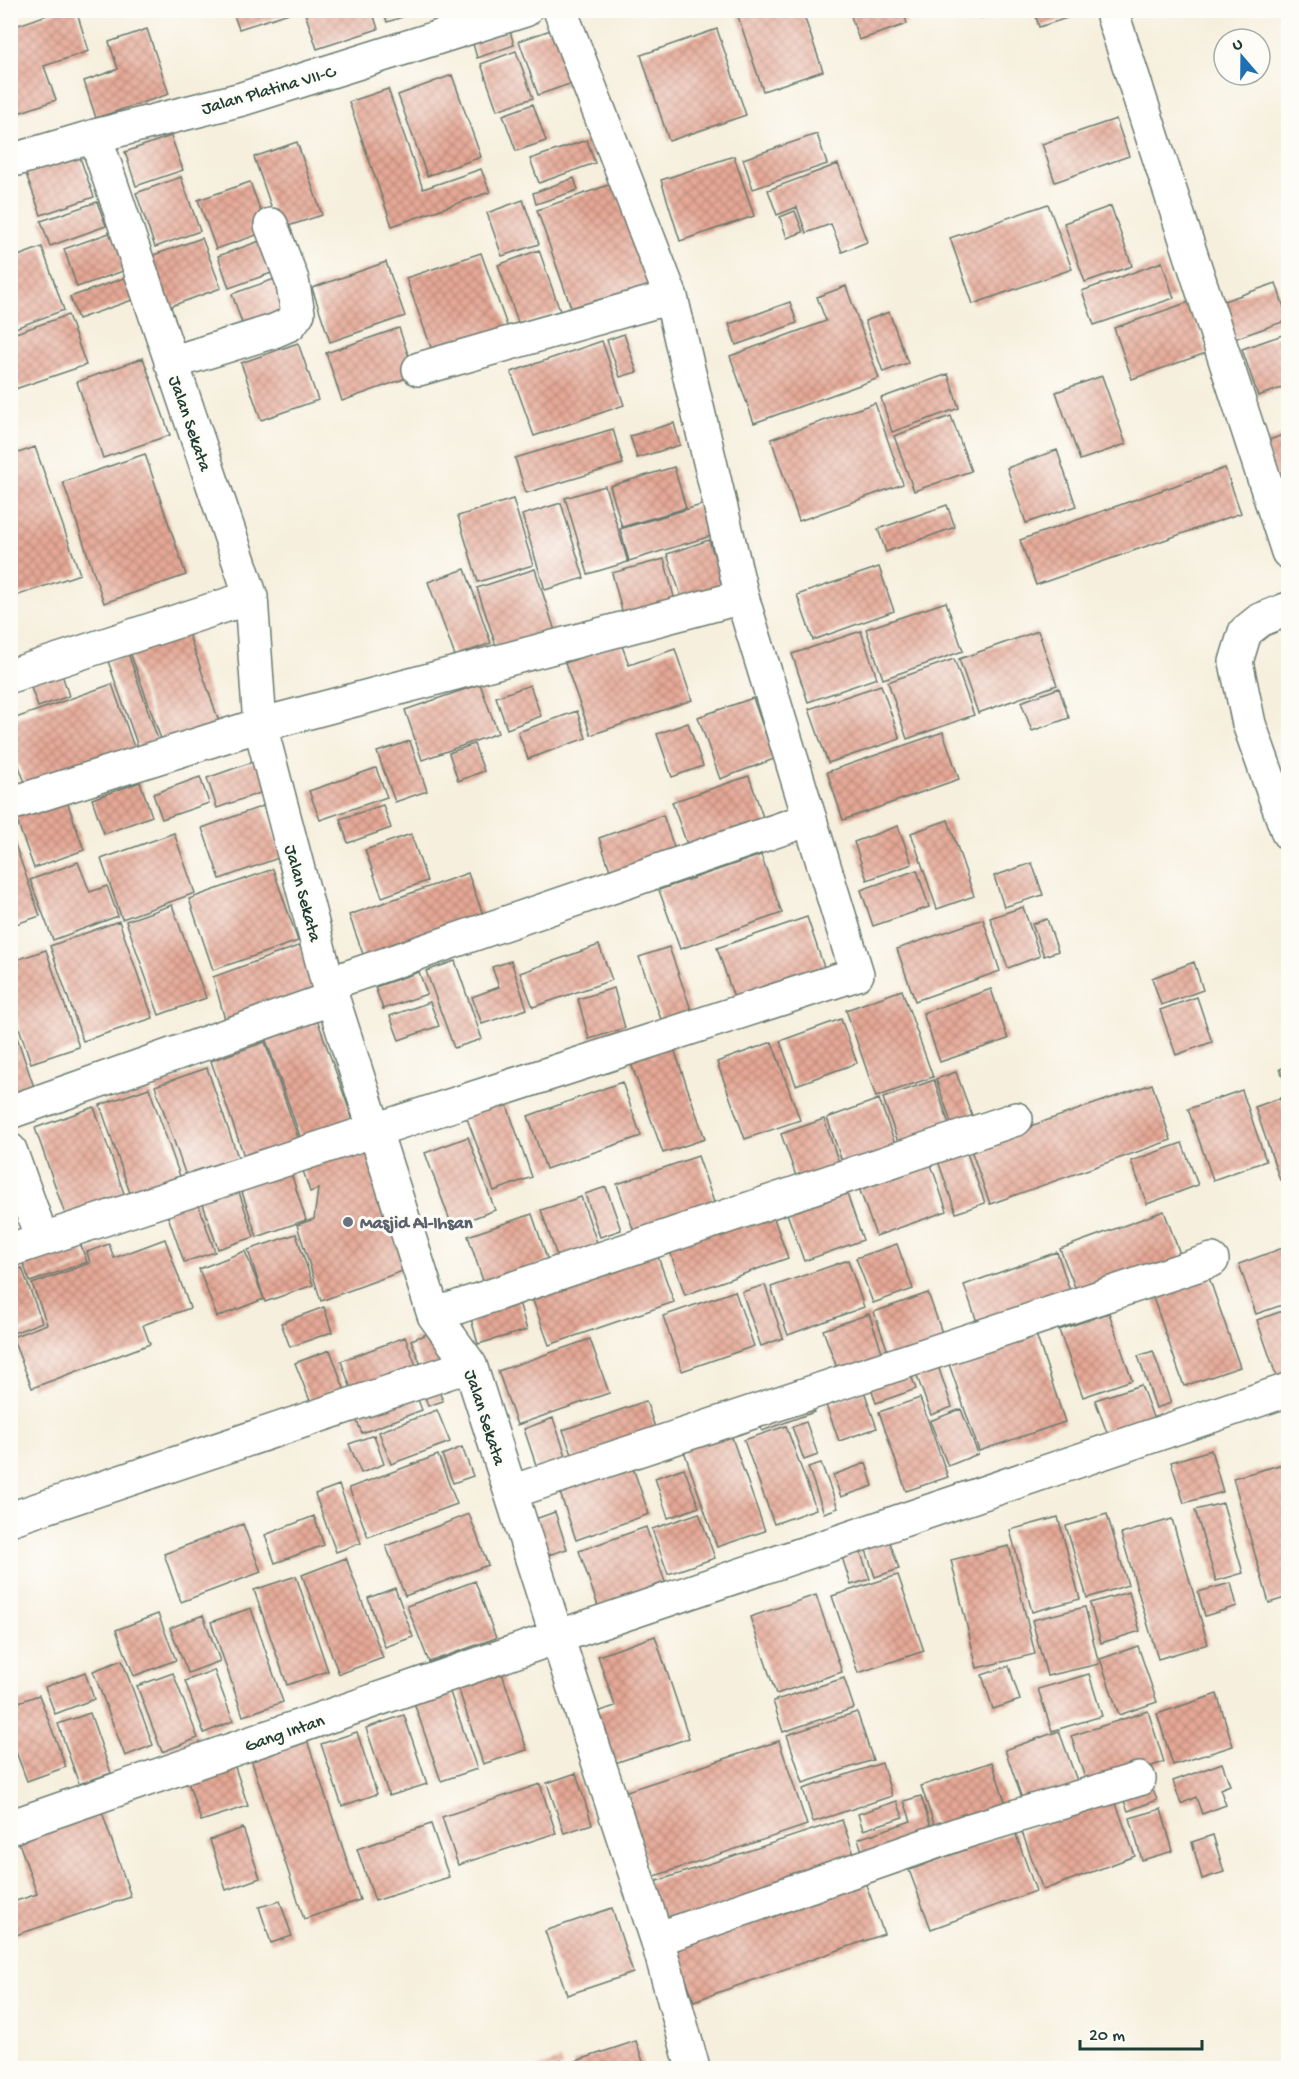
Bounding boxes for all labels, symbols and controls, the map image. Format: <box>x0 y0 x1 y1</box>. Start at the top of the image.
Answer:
north arrow <box>1212 27 1272 87</box>
text: U <box>1230 35 1246 57</box>
street label: Jalan Platina VII-C <box>199 62 339 121</box>
street label: Jalan Sekata <box>163 373 215 475</box>
street label: Jalan Sekata <box>279 843 325 945</box>
place label: Masjid Al-Ihsan <box>360 1214 473 1235</box>
marker: Masjid Al-Ihsan <box>341 1215 355 1229</box>
street label: Jalan Sekata <box>458 1367 509 1469</box>
street label: Gang Intan <box>242 1711 328 1758</box>
scale bar <box>1080 2013 1202 2051</box>
text: 20 m <box>1089 2026 1125 2047</box>

